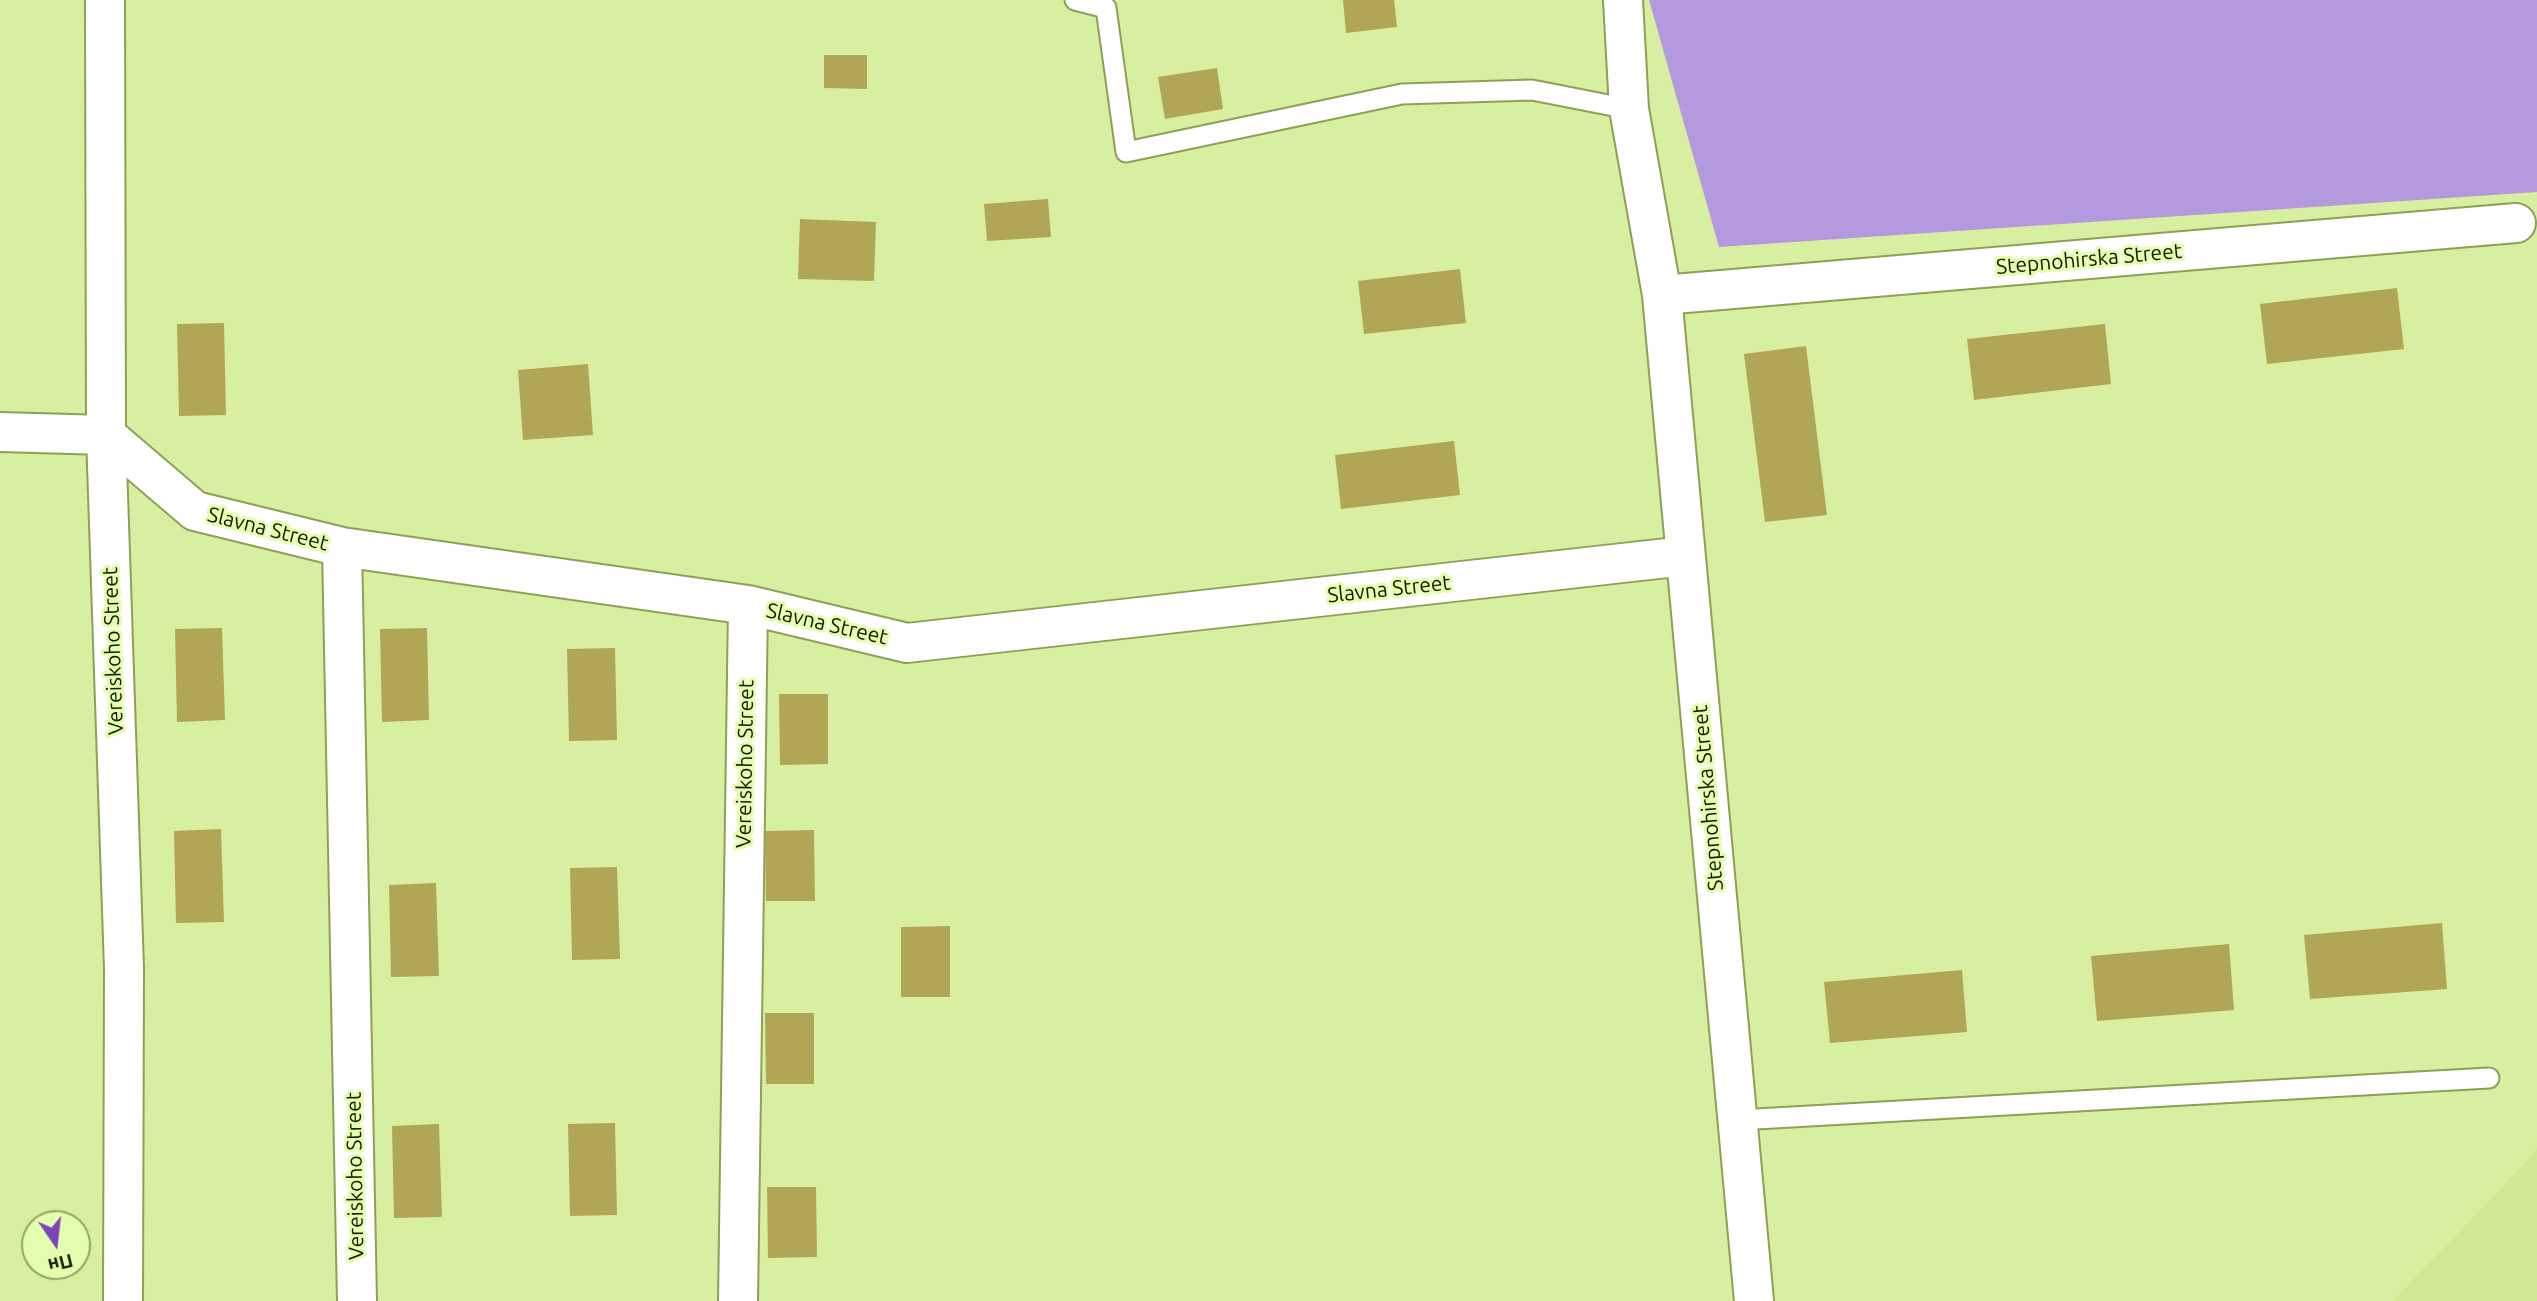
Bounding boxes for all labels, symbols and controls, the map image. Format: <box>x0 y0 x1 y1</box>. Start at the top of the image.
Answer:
street label: Stepnohirska Street <box>1995 238 2183 280</box>
street label: Slavna Street <box>205 502 331 556</box>
street label: Vereiskoho Street <box>97 567 129 735</box>
street label: Slavna Street <box>1326 570 1452 608</box>
street label: Slavna Street <box>764 598 890 650</box>
street label: Vereiskoho Street <box>731 680 759 848</box>
street label: Stepnohirska Street <box>1687 704 1729 892</box>
street label: Vereiskoho Street <box>341 1092 369 1260</box>
north arrow <box>21 1210 91 1280</box>
text: Пн <box>46 1250 75 1277</box>

